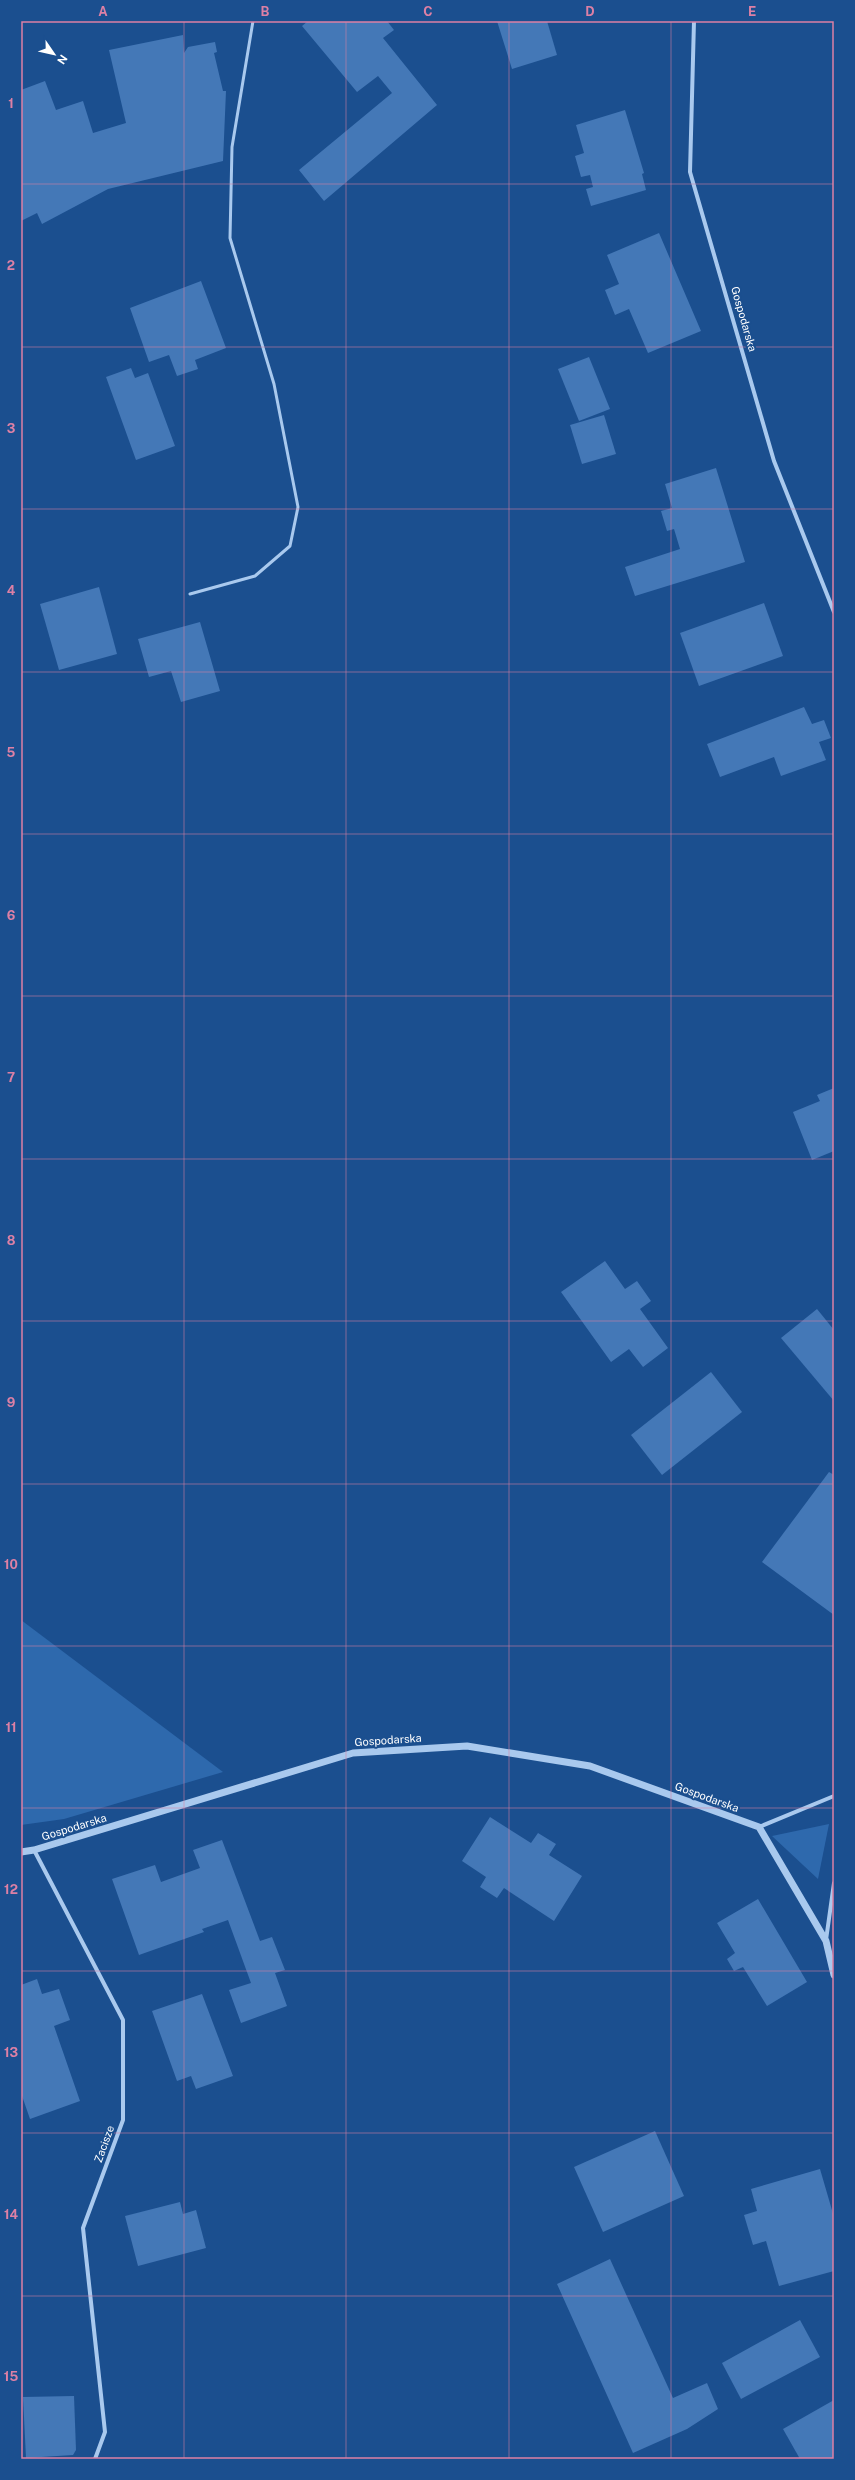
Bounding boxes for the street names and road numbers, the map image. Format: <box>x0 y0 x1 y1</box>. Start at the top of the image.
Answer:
street label: Gospodarska <box>729 285 759 353</box>
street label: Gospodarska <box>354 1732 422 1748</box>
street label: Gospodarska <box>673 1780 741 1814</box>
street label: Gospodarska <box>40 1811 108 1843</box>
street label: Zacisze <box>92 2124 116 2164</box>

